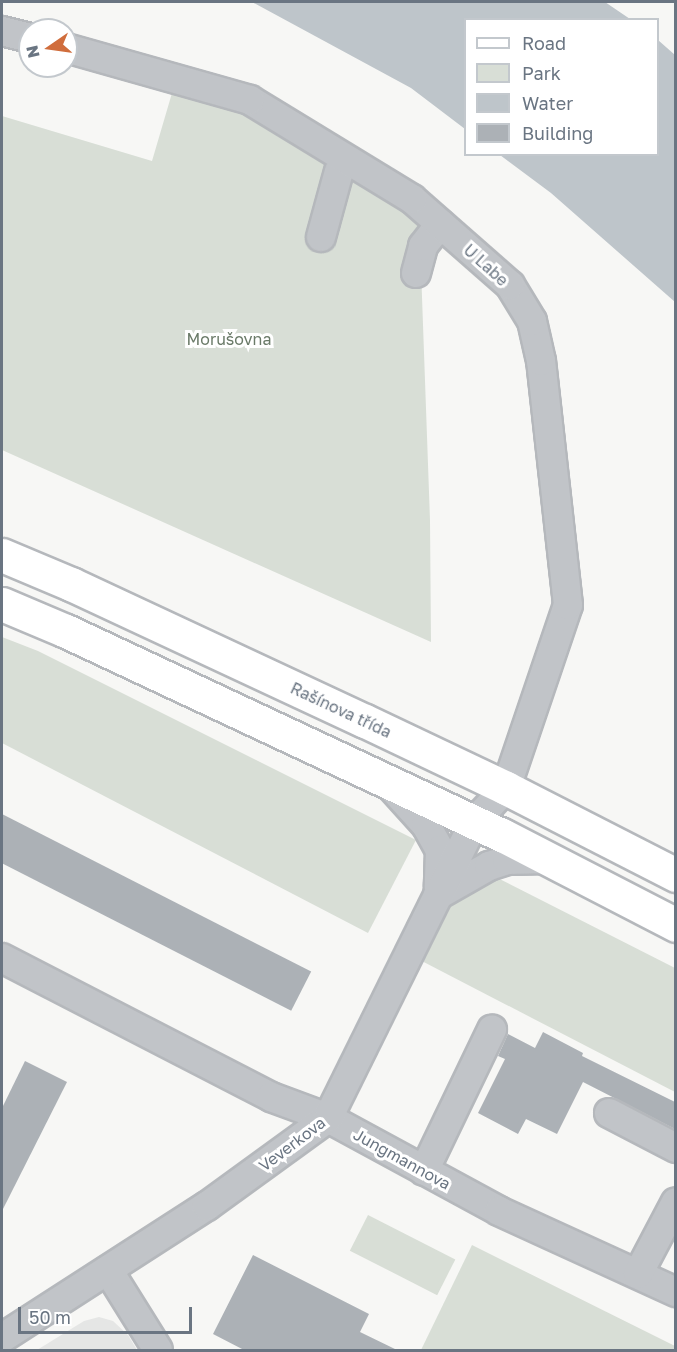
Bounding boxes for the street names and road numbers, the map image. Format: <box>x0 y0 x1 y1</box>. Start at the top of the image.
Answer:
street label: U Labe <box>460 240 512 290</box>
street label: Rašínova třída <box>288 678 394 742</box>
street label: Veverkova <box>255 1113 329 1175</box>
street label: Jungmannova <box>350 1124 454 1194</box>

